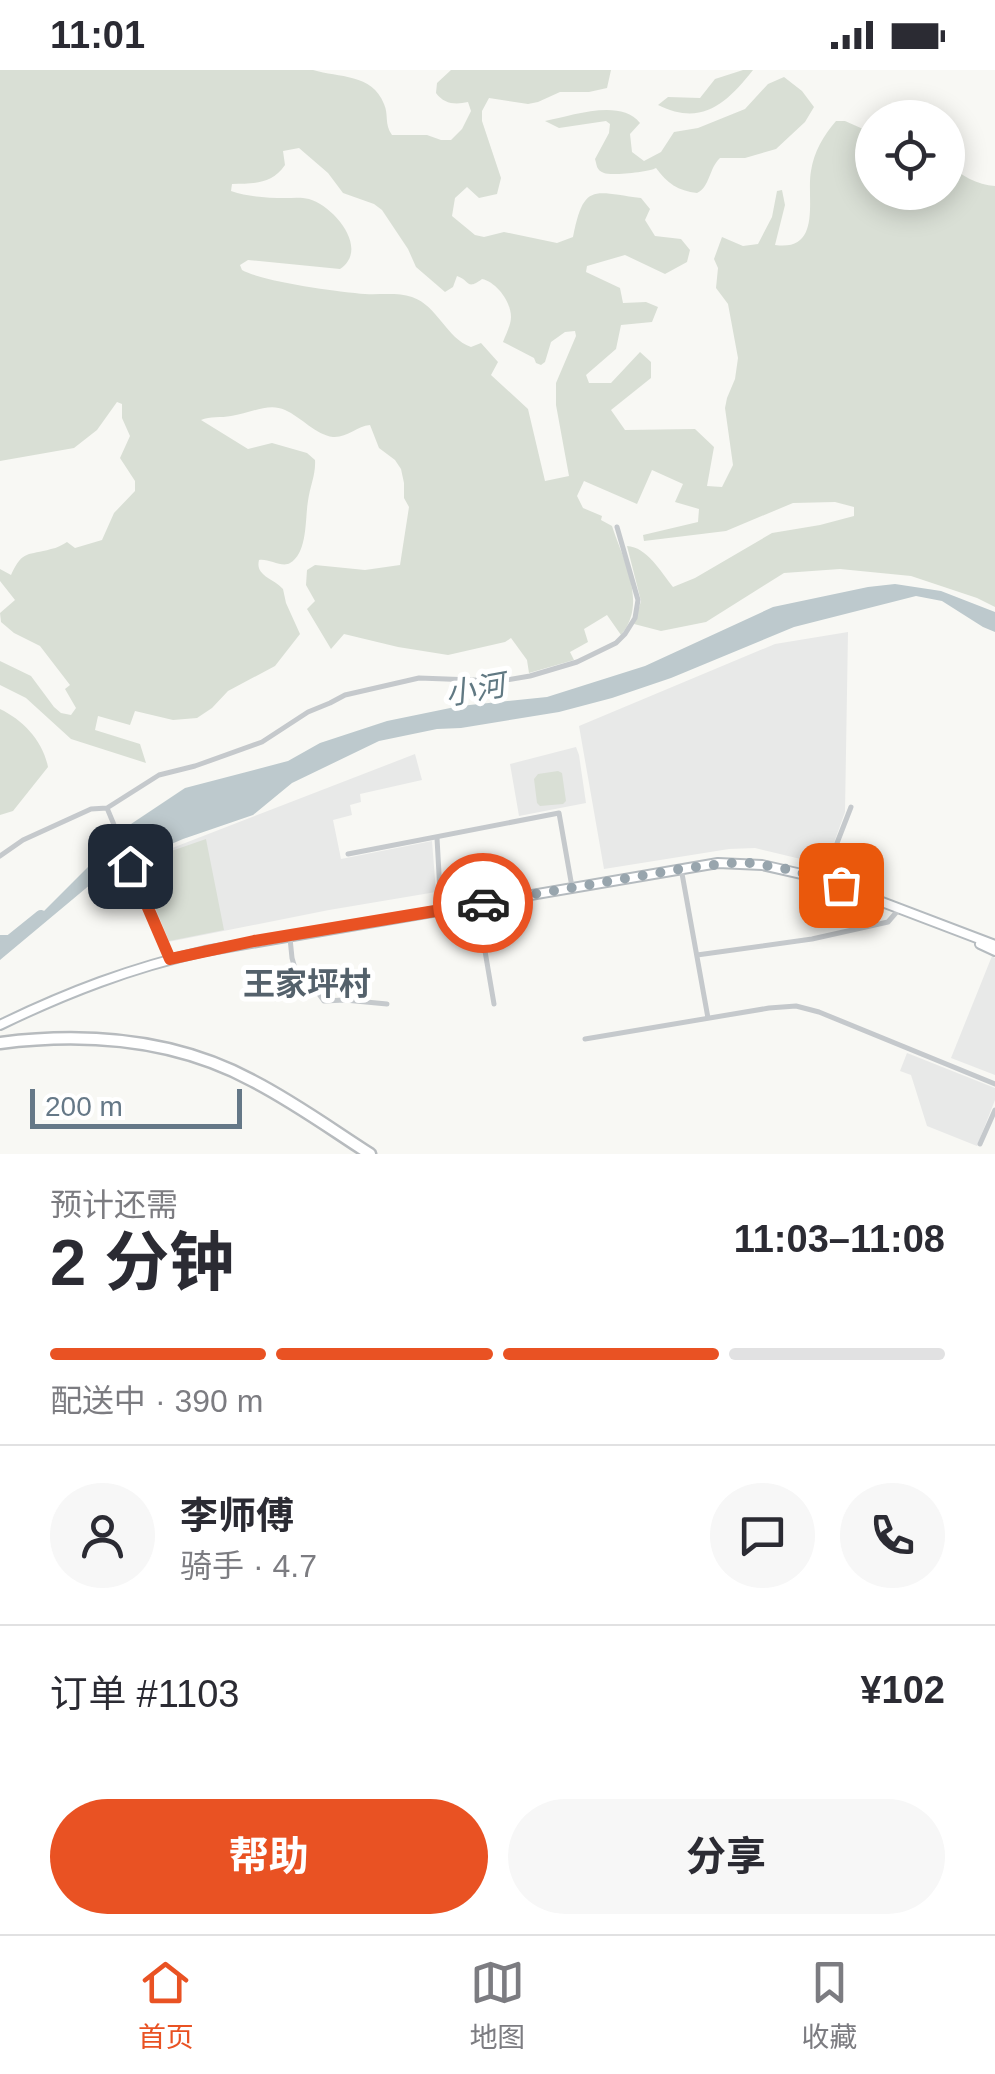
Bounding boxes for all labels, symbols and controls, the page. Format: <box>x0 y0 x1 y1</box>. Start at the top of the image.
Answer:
text: 11:01 <box>50 14 145 56</box>
map controls <box>855 100 965 210</box>
button: locate <box>855 100 965 210</box>
water label: 小河 <box>443 667 512 711</box>
pin <box>88 824 173 909</box>
icon: home <box>103 839 158 894</box>
pin <box>799 843 884 928</box>
courier <box>433 853 533 953</box>
icon: bag <box>814 858 869 913</box>
icon: car <box>456 876 511 931</box>
district label: 王家坪村 <box>243 966 371 1002</box>
scale bar <box>30 1084 242 1128</box>
text: 200 m <box>45 1091 123 1122</box>
text: 预计还需 <box>50 1187 178 1223</box>
text: 11:03–11:08 <box>734 1218 945 1260</box>
text: 2 分钟 <box>50 1226 234 1299</box>
text: 配送中 · 390 m <box>50 1383 263 1419</box>
button: person <box>50 1483 155 1588</box>
button: chat <box>710 1483 815 1588</box>
button: phone <box>840 1483 945 1588</box>
text: 李师傅 <box>180 1495 294 1537</box>
text: 骑手 · 4.7 <box>180 1548 317 1584</box>
text: ¥102 <box>860 1669 945 1711</box>
text: 订单 #1103 <box>50 1673 239 1715</box>
button: 帮助 <box>50 1799 488 1914</box>
button: 分享 <box>508 1799 945 1914</box>
tab: 首页 <box>138 1955 194 2055</box>
tab: 地图 <box>469 1955 525 2055</box>
tab: 收藏 <box>801 1955 857 2055</box>

